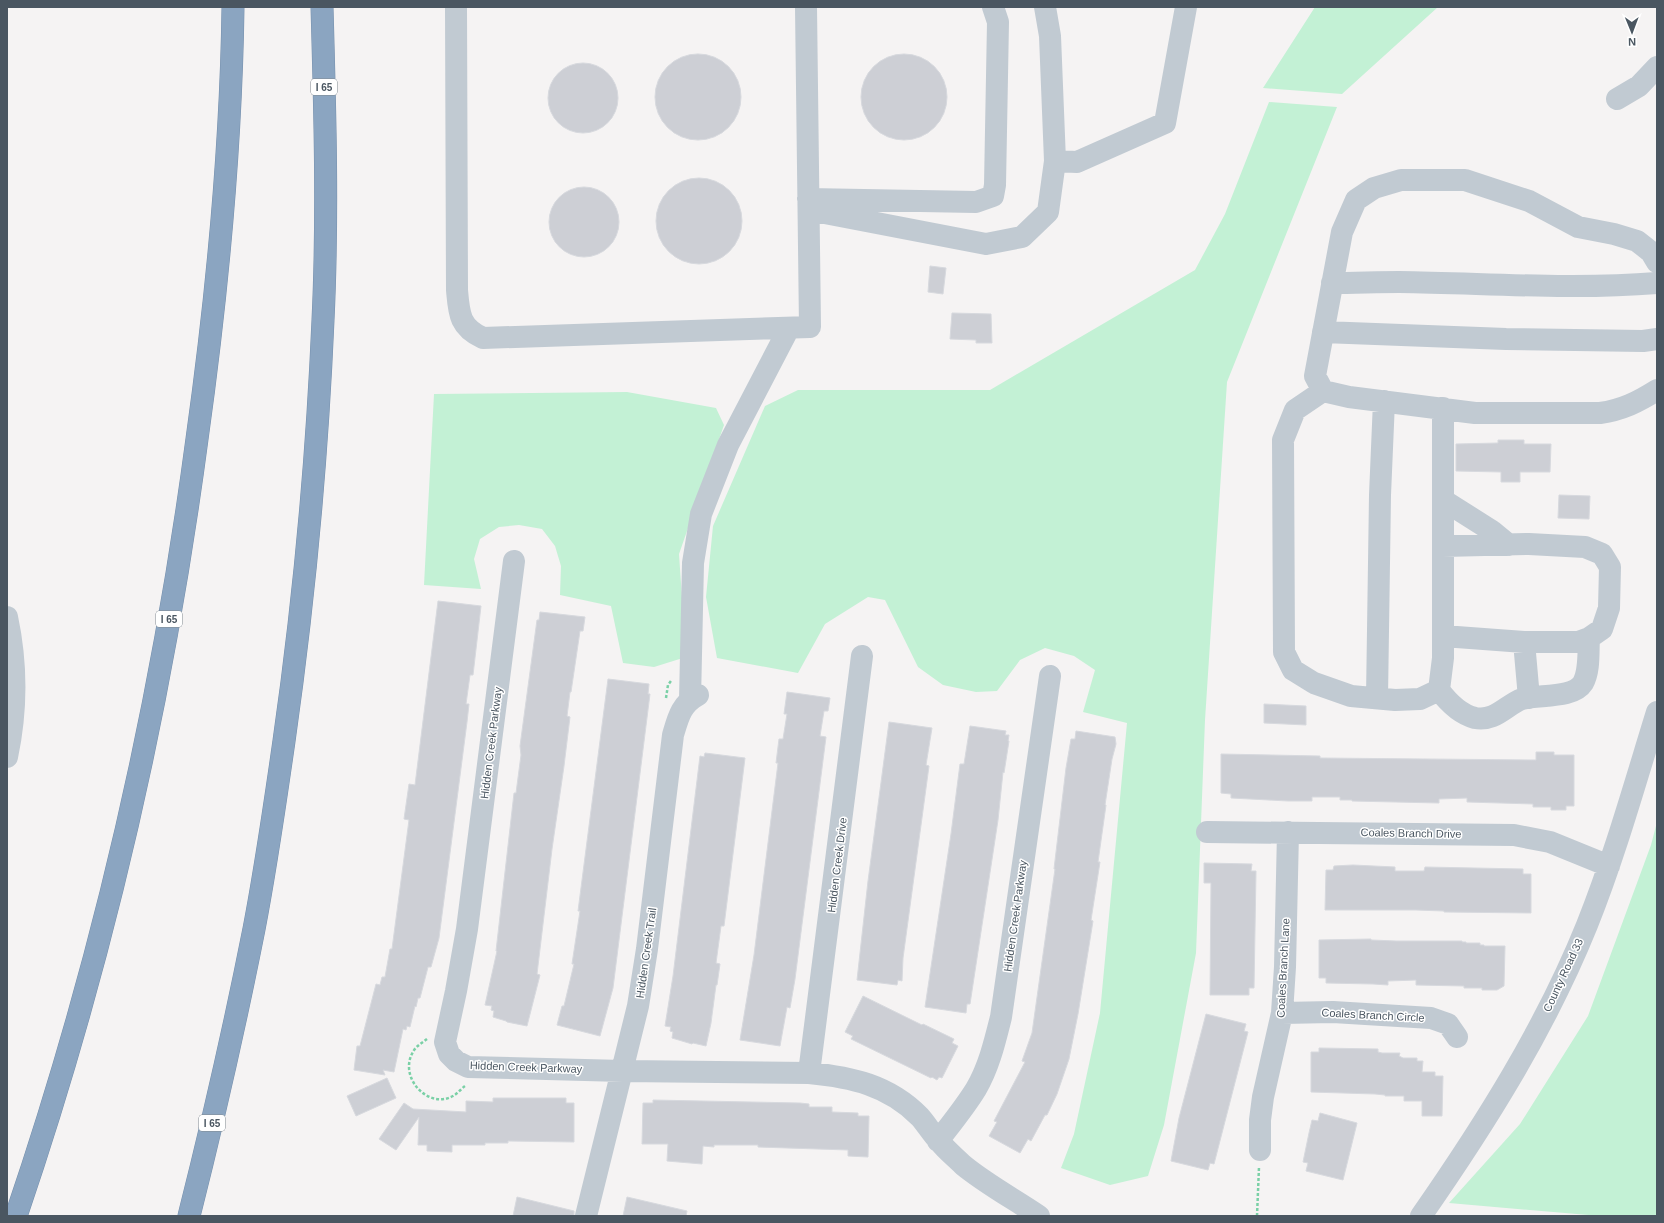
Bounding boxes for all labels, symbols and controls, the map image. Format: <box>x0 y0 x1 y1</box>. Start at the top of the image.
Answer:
north arrow <box>1612 12 1652 52</box>
text: N <box>1628 36 1636 48</box>
road number: I 65 <box>311 79 337 95</box>
road number: I 65 <box>156 611 182 627</box>
street label: Hidden Creek Parkway <box>478 686 504 800</box>
street label: Hidden Creek Drive <box>825 817 849 913</box>
street label: Coales Branch Drive <box>1360 826 1462 840</box>
street label: Hidden Creek Parkway <box>1001 859 1029 973</box>
street label: Hidden Creek Trail <box>634 907 658 999</box>
street label: Coales Branch Lane <box>1274 918 1292 1018</box>
street label: County Road 33 <box>1541 936 1585 1014</box>
street label: Coales Branch Circle <box>1321 1006 1425 1024</box>
street label: Hidden Creek Parkway <box>470 1059 583 1075</box>
road number: I 65 <box>199 1115 225 1131</box>

